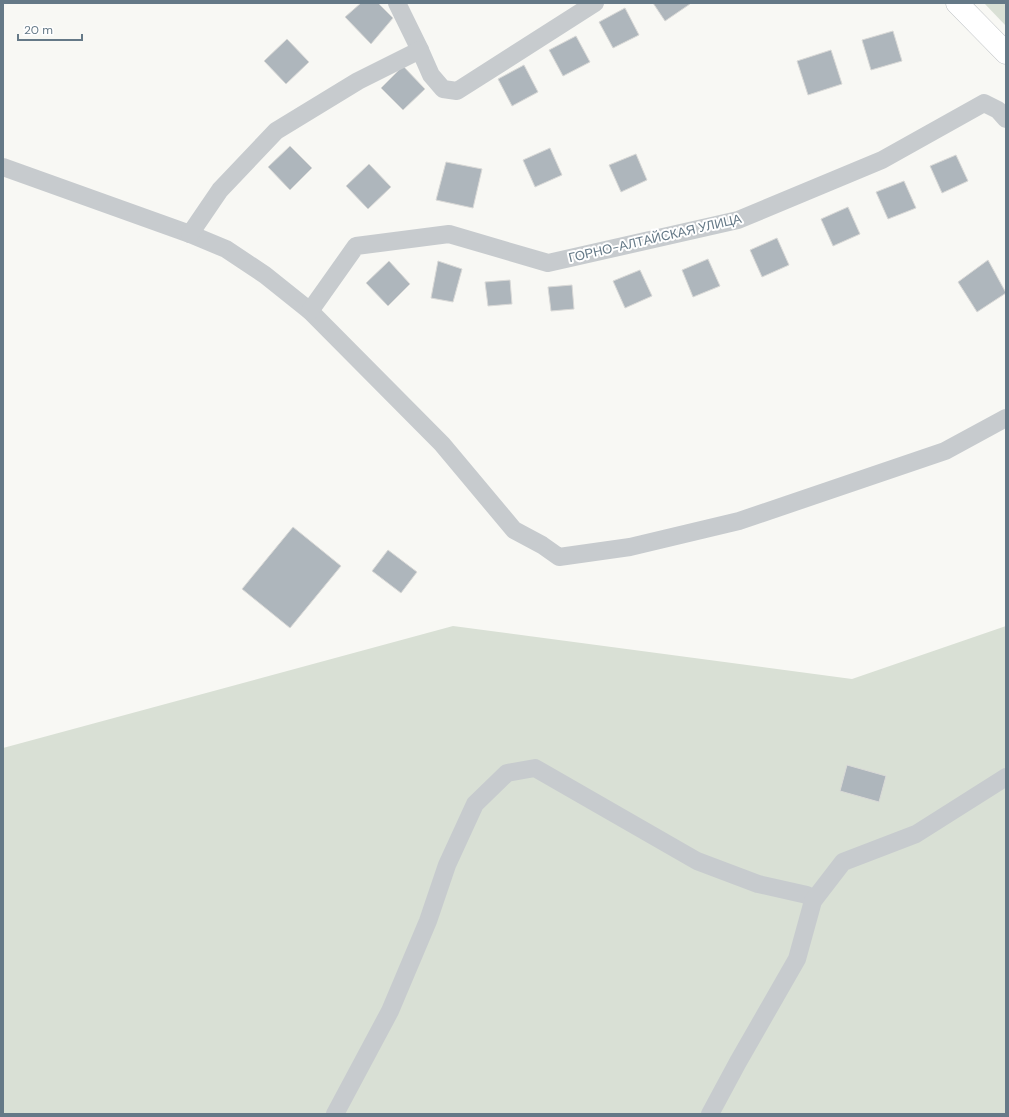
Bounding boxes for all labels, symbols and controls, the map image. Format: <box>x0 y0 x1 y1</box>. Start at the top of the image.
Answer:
scale bar <box>18 16 82 42</box>
text: 20 m <box>24 22 53 38</box>
street label: ГОРНО-АЛТАЙСКАЯ УЛИЦА <box>567 210 744 266</box>

